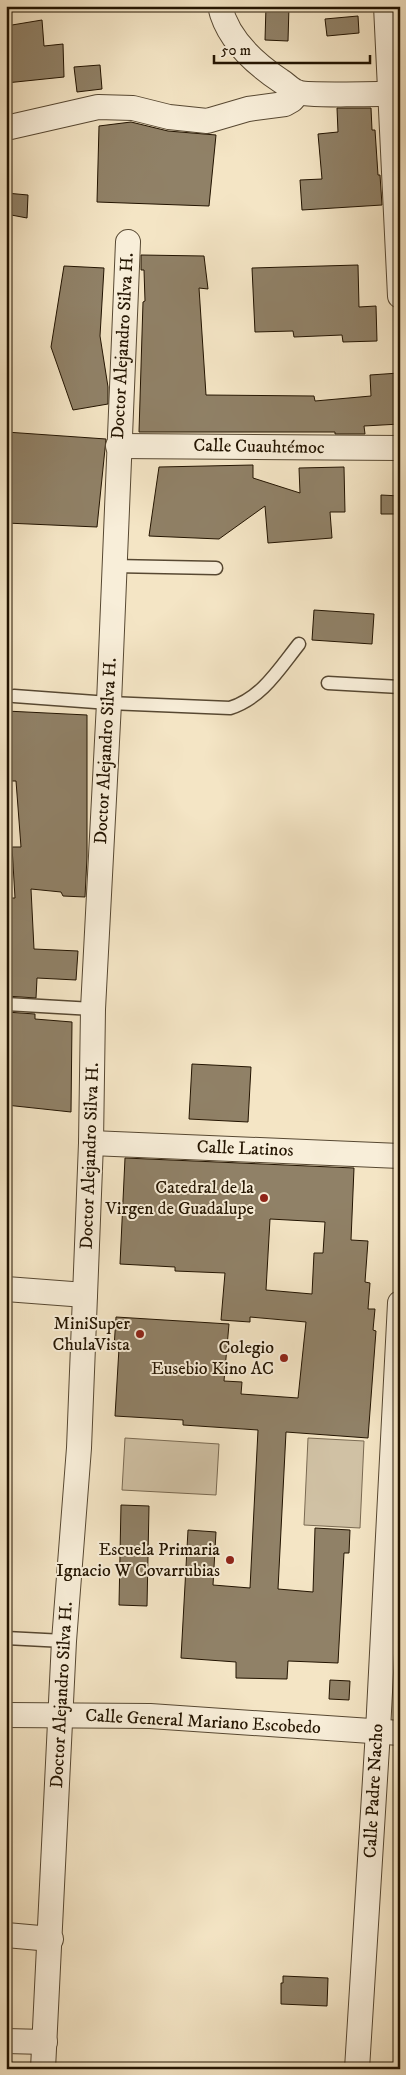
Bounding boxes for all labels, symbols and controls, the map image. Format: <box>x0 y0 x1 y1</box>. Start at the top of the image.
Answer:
scale bar <box>214 32 370 64</box>
text: 50 m <box>221 41 251 60</box>
street label: Doctor Alejandro Silva H. <box>107 252 139 440</box>
street label: Calle Cuauhtémoc <box>193 435 325 459</box>
street label: Doctor Alejandro Silva H. <box>90 657 122 845</box>
street label: Doctor Alejandro Silva H. <box>76 1062 104 1250</box>
street label: Calle Latinos <box>196 1136 294 1162</box>
place label: Catedral de la Virgen de Guadalupe <box>105 1177 254 1220</box>
marker: Catedral de la Virgen de Guadalupe <box>258 1192 270 1204</box>
place label: MiniSuper ChulaVista <box>53 1313 130 1356</box>
marker: MiniSuper ChulaVista <box>134 1328 146 1340</box>
place label: Colegio Eusebio Kino AC <box>151 1337 274 1380</box>
marker: Colegio Eusebio Kino AC <box>278 1352 290 1364</box>
place label: Escuela Primaria Ignacio W Covarrubias <box>56 1539 220 1582</box>
marker: Escuela Primaria Ignacio W Covarrubias <box>224 1554 236 1566</box>
street label: Doctor Alejandro Silva H. <box>46 1601 78 1789</box>
street label: Calle General Mariano Escobedo <box>85 1705 322 1739</box>
street label: Calle Padre Nacho <box>359 1723 389 1859</box>

